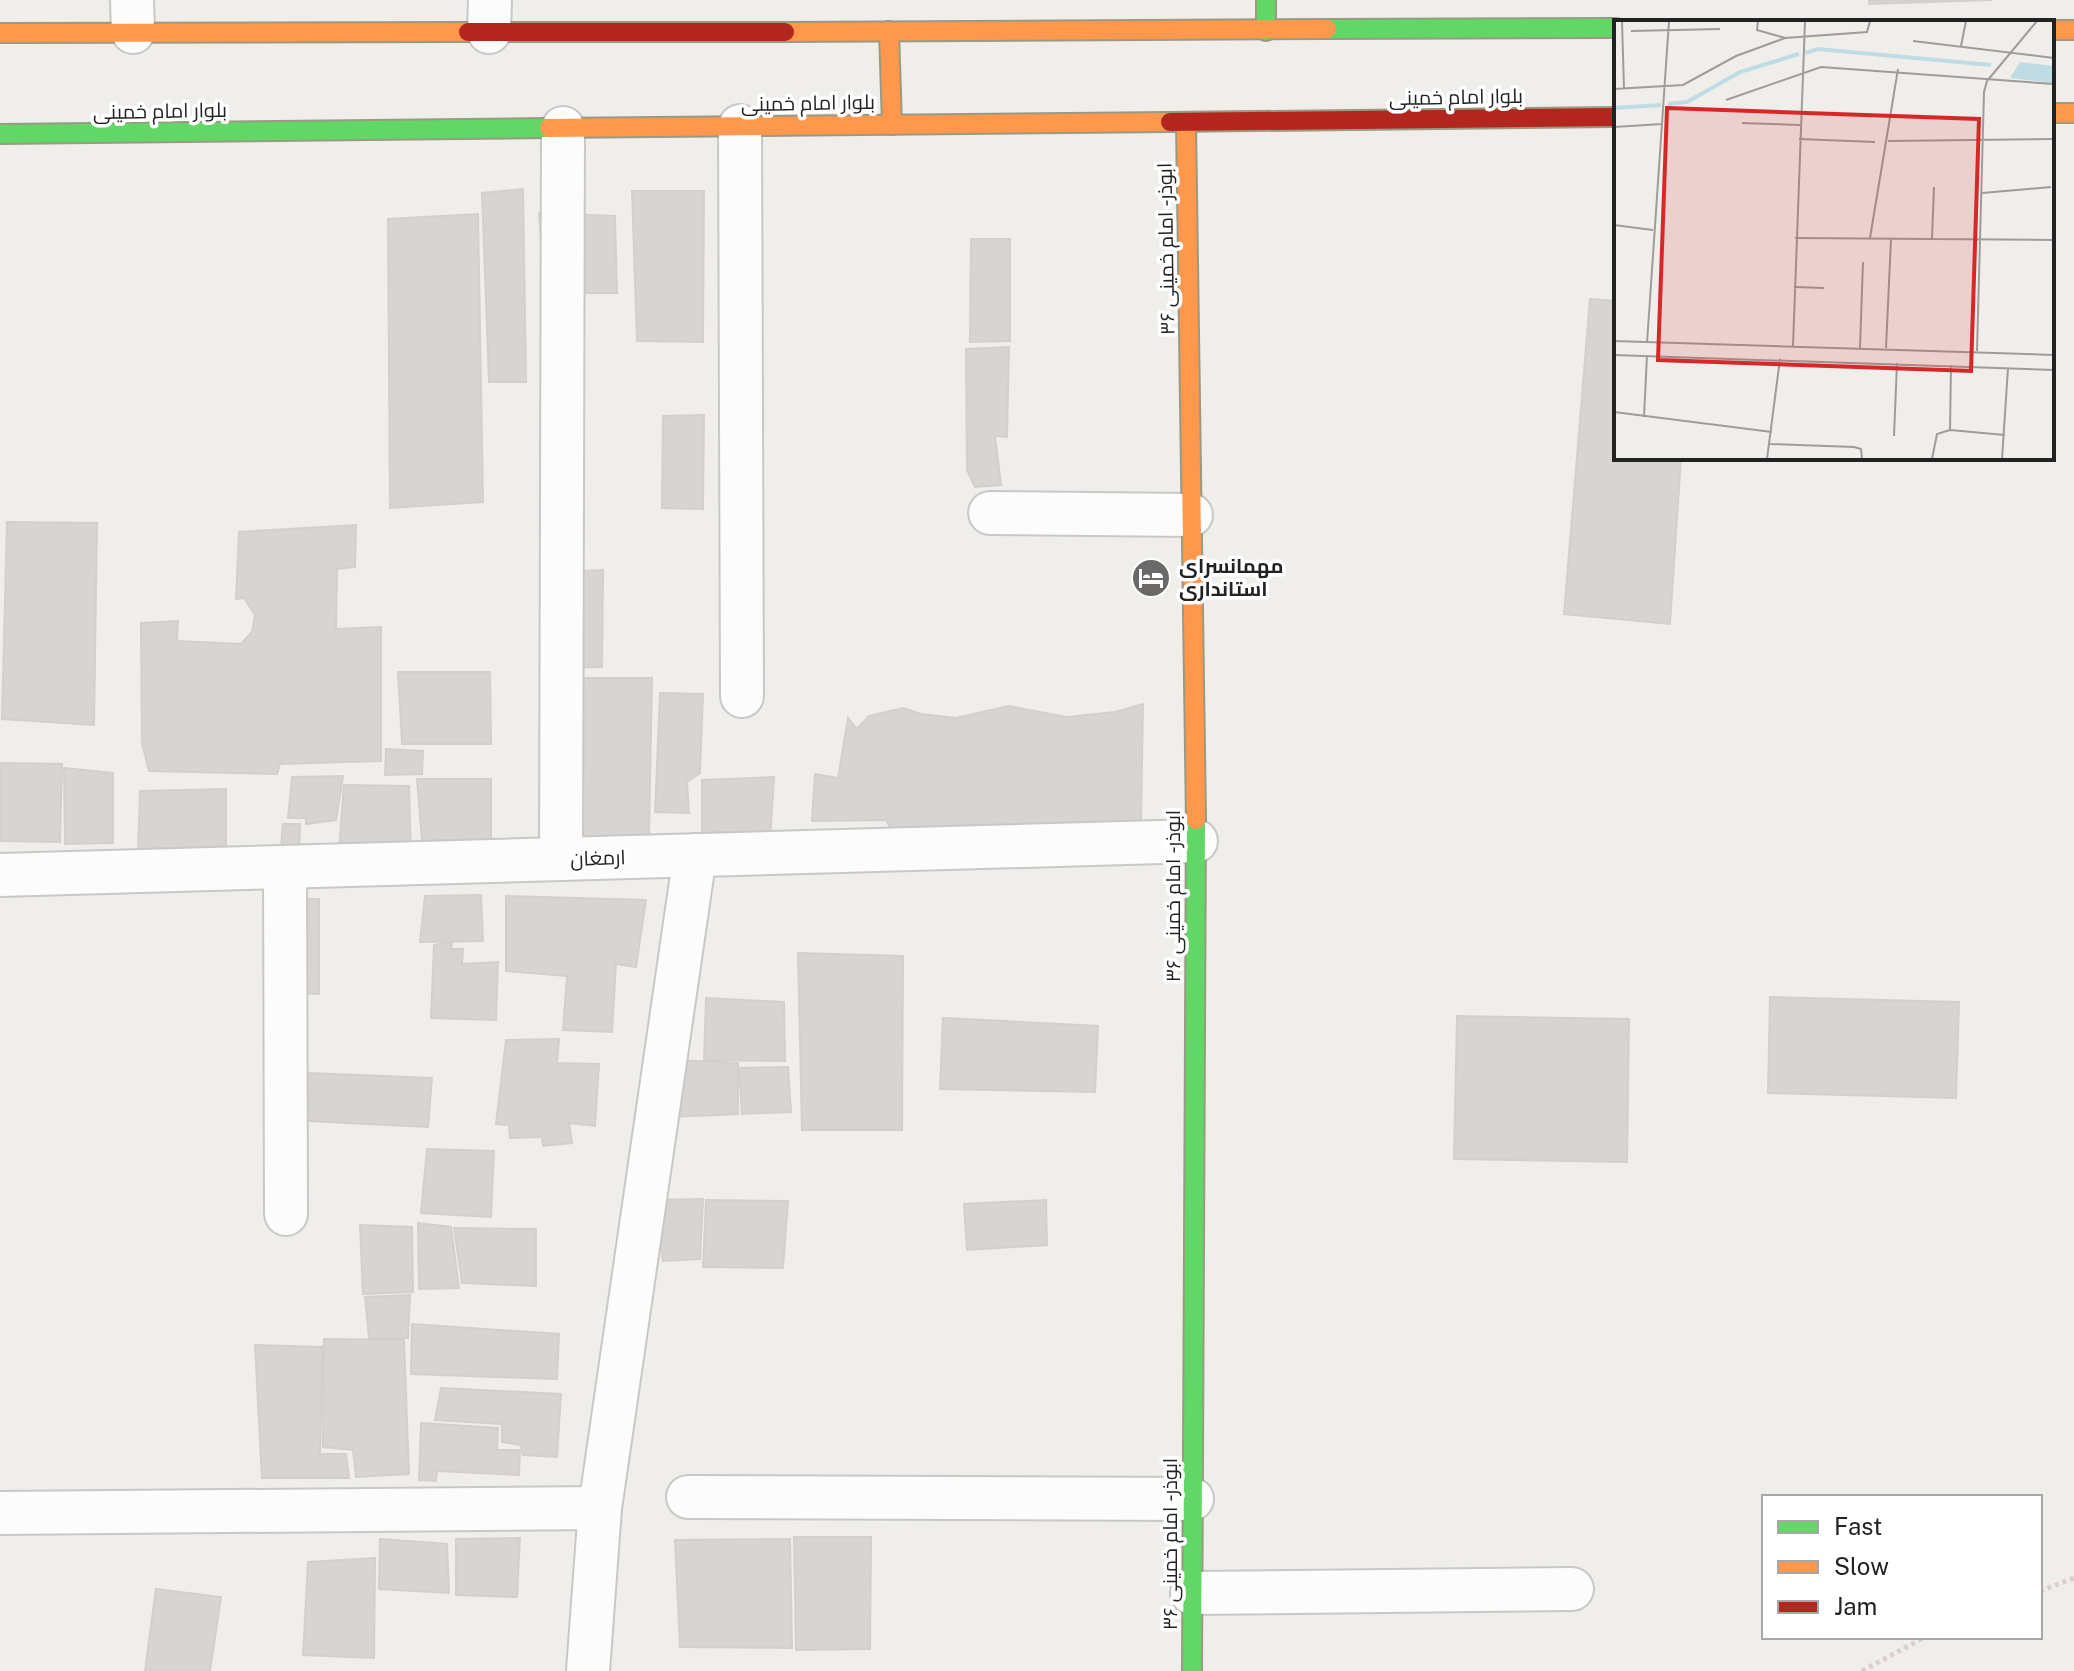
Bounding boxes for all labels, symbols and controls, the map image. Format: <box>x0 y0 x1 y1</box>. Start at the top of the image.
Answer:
inset map <box>1614 20 2054 460</box>
street label: بلوار امام خمینی <box>1389 84 1523 112</box>
street label: بلوار امام خمینی <box>741 90 875 118</box>
street label: بلوار امام خمینی <box>93 98 227 126</box>
street label: ابوذر - امام خمینی ۳۶ <box>1152 163 1182 335</box>
place label: مهمانسرای استانداری <box>1179 554 1284 601</box>
hotel icon: مهمانسرای استانداری <box>1130 557 1172 599</box>
street label: ابوذر - امام خمینی ۳۶ <box>1161 810 1187 982</box>
street label: ارمغان <box>570 845 626 872</box>
street label: ابوذر - امام خمینی ۳۶ <box>1158 1458 1184 1630</box>
legend <box>1762 1495 2042 1639</box>
text: Fast <box>1834 1512 1882 1540</box>
text: Slow <box>1834 1552 1889 1580</box>
text: Jam <box>1834 1592 1877 1620</box>

